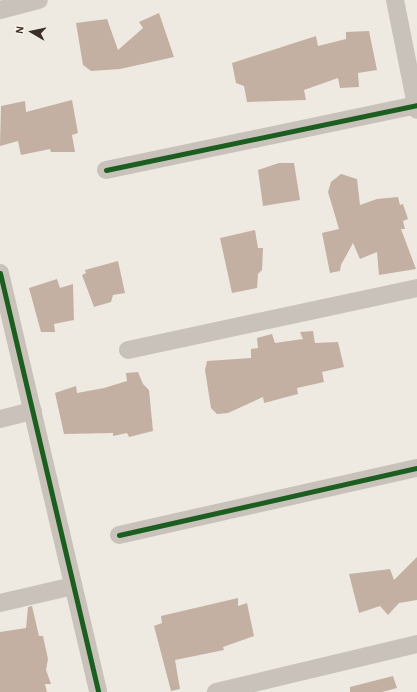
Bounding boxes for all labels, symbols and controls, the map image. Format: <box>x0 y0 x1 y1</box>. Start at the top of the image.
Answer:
north arrow <box>12 12 52 52</box>
text: N <box>14 25 26 35</box>

